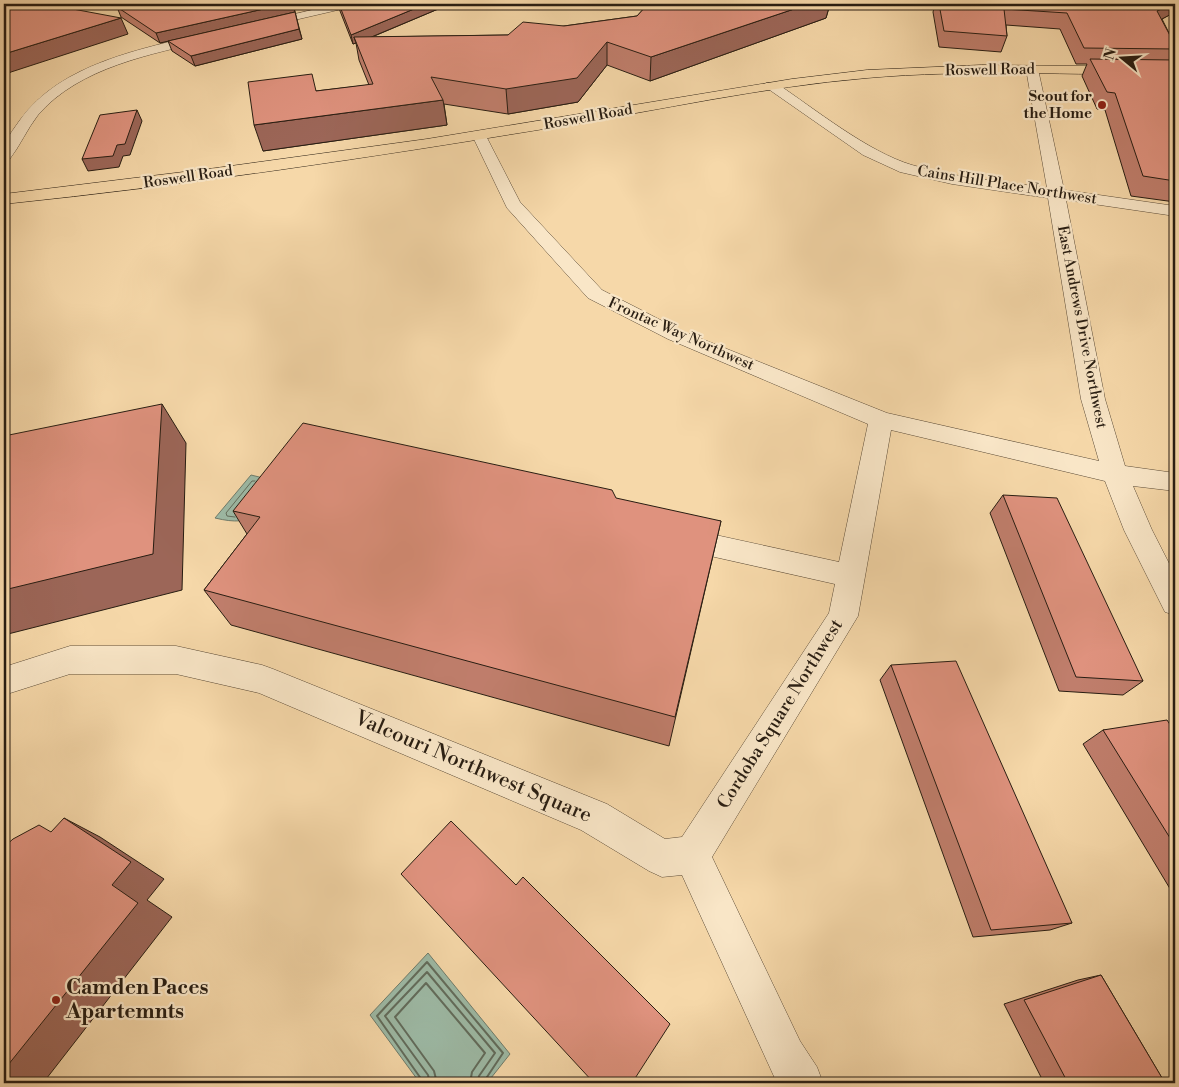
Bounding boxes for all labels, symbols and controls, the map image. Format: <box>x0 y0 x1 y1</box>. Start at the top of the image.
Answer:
north arrow <box>1096 32 1146 82</box>
text: N <box>1100 46 1121 62</box>
street label: Roswell Road <box>945 60 1036 80</box>
place label: Scout for the Home <box>1024 87 1092 123</box>
marker: Scout for the Home <box>1096 99 1108 111</box>
street label: Roswell Road <box>542 100 634 134</box>
street label: Roswell Road <box>142 161 234 193</box>
street label: Cains Hill Place Northwest <box>916 161 1099 209</box>
street label: East Andrews Drive Northwest <box>1053 224 1111 431</box>
street label: Frontac Way Northwest <box>605 293 758 375</box>
street label: Cordoba Square Northwest <box>712 614 848 813</box>
street label: Valcouri Northwest Square <box>349 705 596 829</box>
place label: Camden Paces Apartemnts <box>65 975 209 1025</box>
marker: Camden Paces Apartemnts <box>50 994 62 1006</box>

